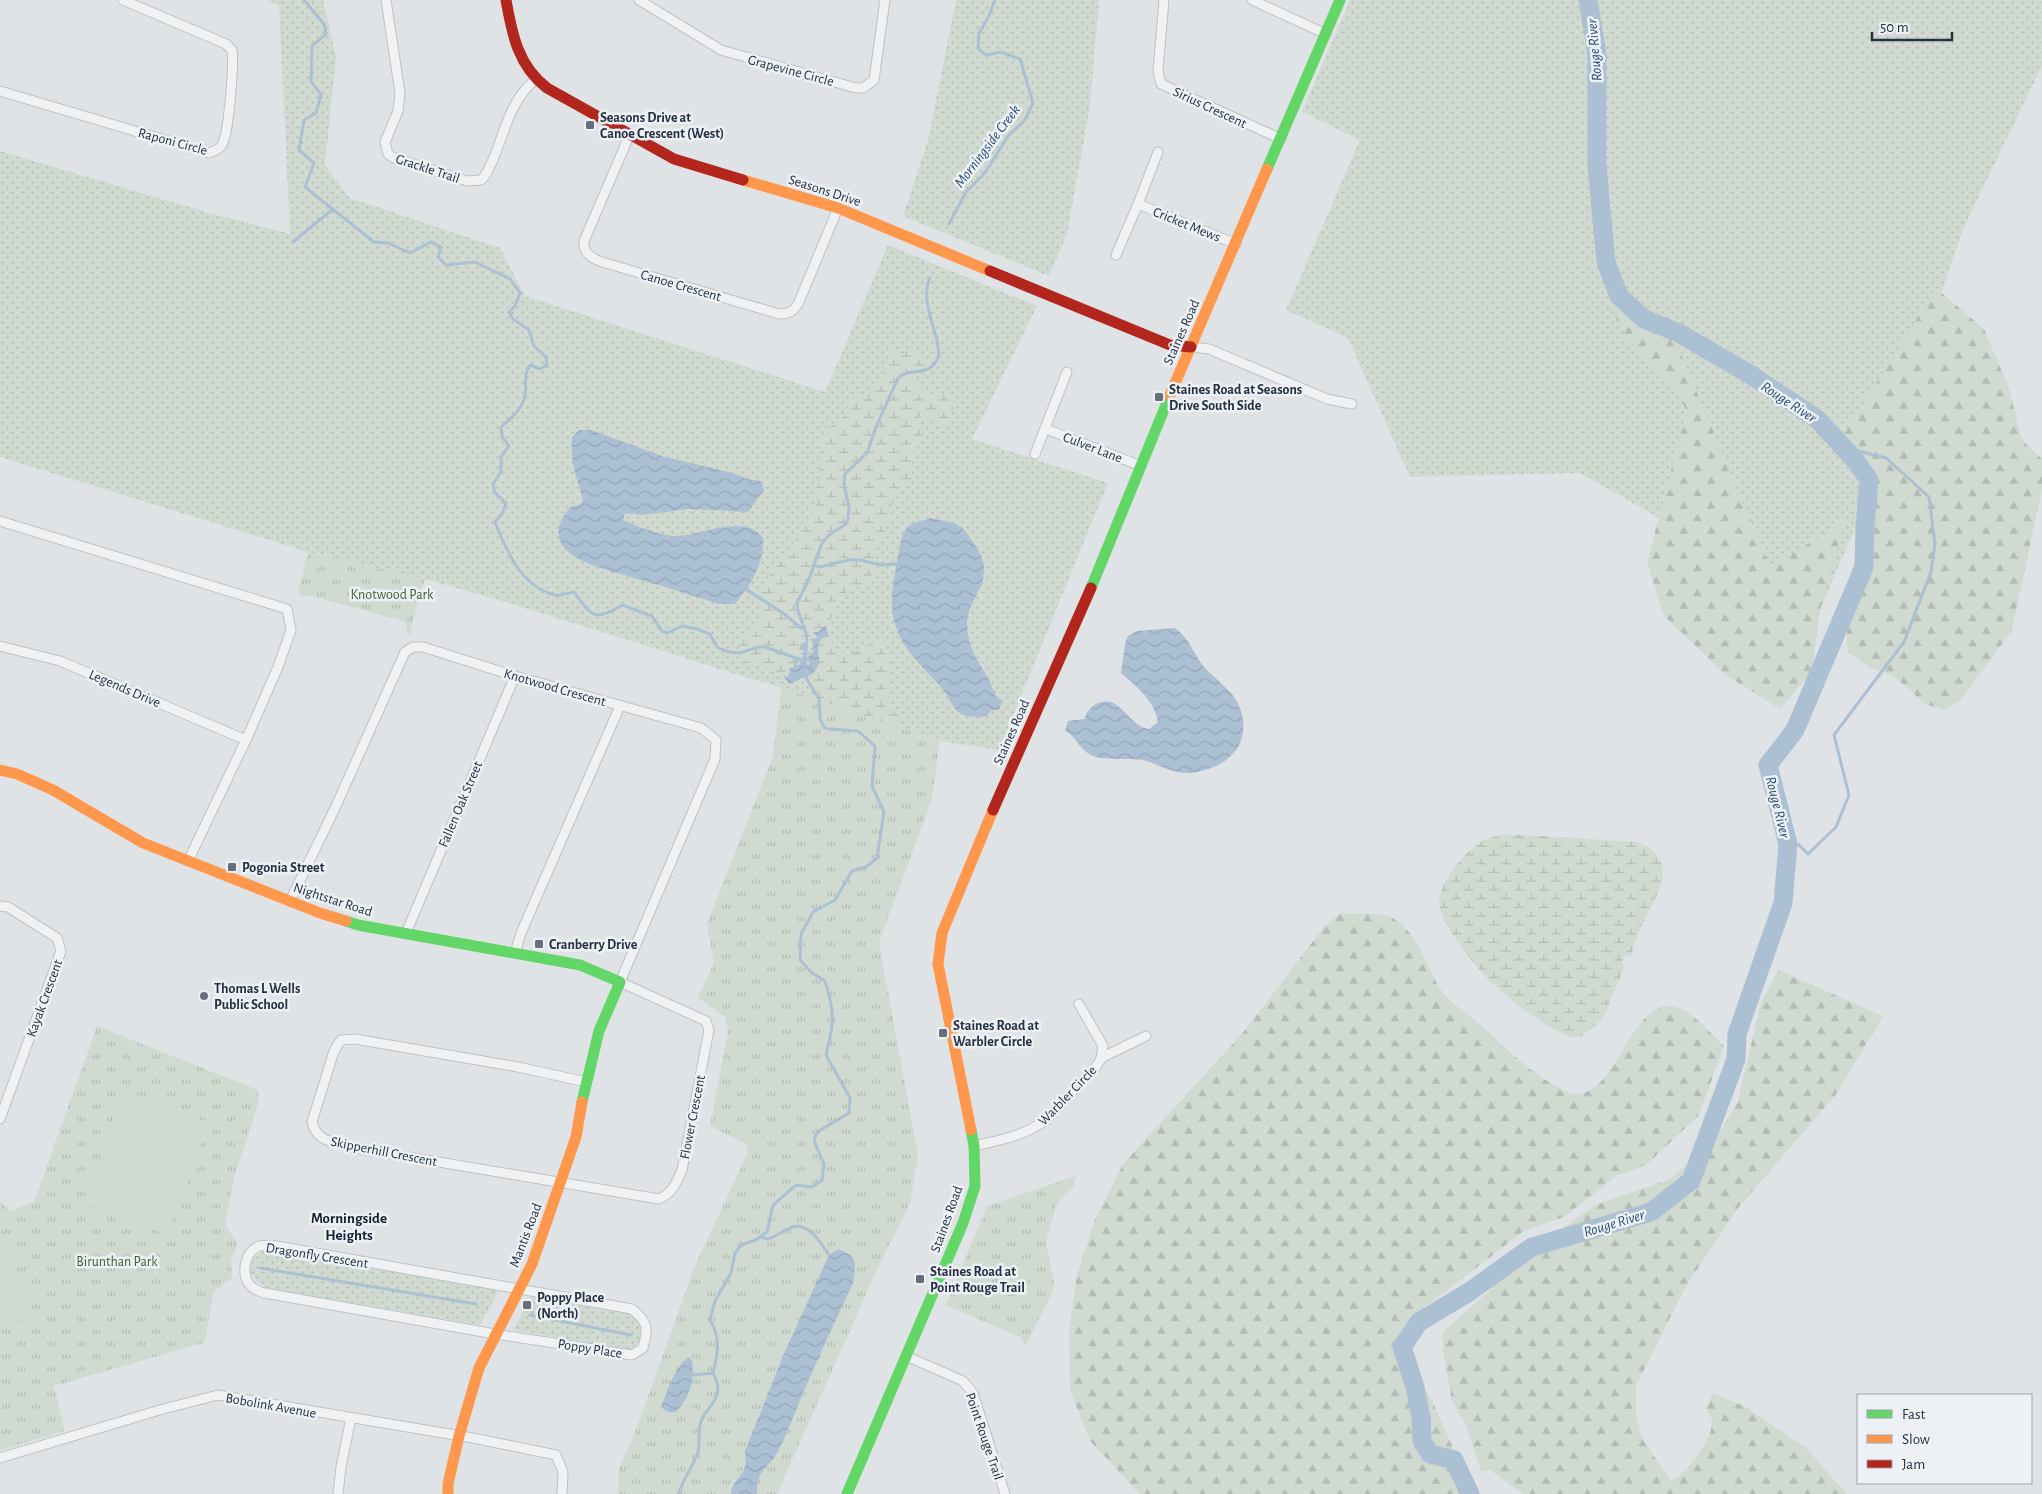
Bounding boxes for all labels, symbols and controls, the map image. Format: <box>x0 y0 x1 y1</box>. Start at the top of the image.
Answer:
scale bar <box>1872 10 1952 42</box>
water label: Rouge River <box>1584 17 1605 82</box>
text: 50 m <box>1880 20 1909 35</box>
street label: Grapevine Circle <box>746 53 835 89</box>
street label: Sirius Crescent <box>1171 85 1249 131</box>
water label: Morningside Creek <box>952 102 1023 190</box>
place label: Seasons Drive at Canoe Crescent (West) <box>600 111 724 141</box>
marker: Seasons Drive at Canoe Crescent (West) <box>584 119 596 131</box>
street label: Raponi Circle <box>137 126 209 158</box>
street label: Grackle Trail <box>394 152 462 186</box>
street label: Seasons Drive <box>787 173 863 209</box>
street label: Cricket Mews <box>1151 205 1222 245</box>
street label: Canoe Crescent <box>639 268 723 304</box>
street label: Staines Road <box>1161 298 1203 367</box>
water label: Rouge River <box>1758 379 1820 426</box>
place label: Staines Road at Seasons Drive South Side <box>1169 383 1302 413</box>
marker: Staines Road at Seasons Drive South Side <box>1153 391 1165 403</box>
street label: Culver Lane <box>1061 430 1124 466</box>
park label: Knotwood Park <box>351 588 434 602</box>
street label: Knotwood Crescent <box>502 667 608 709</box>
street label: Legends Drive <box>87 668 162 710</box>
street label: Staines Road <box>991 698 1033 767</box>
street label: Fallen Oak Street <box>436 759 486 849</box>
water label: Rouge River <box>1763 775 1793 840</box>
marker: Pogonia Street <box>226 861 238 873</box>
place label: Pogonia Street <box>242 861 325 875</box>
street label: Nightstar Road <box>291 881 374 919</box>
marker: Cranberry Drive <box>533 938 545 950</box>
place label: Cranberry Drive <box>549 938 638 952</box>
street label: Kayak Crescent <box>24 957 66 1039</box>
place label: Thomas L Wells Public School <box>214 982 300 1012</box>
marker: Thomas L Wells Public School <box>198 990 210 1002</box>
place label: Staines Road at Warbler Circle <box>953 1019 1039 1049</box>
marker: Staines Road at Warbler Circle <box>937 1027 949 1039</box>
street label: Warbler Circle <box>1036 1063 1100 1128</box>
street label: Flower Crescent <box>678 1073 708 1160</box>
street label: Skipperhill Crescent <box>329 1135 439 1169</box>
street label: Staines Road <box>928 1184 965 1255</box>
street label: Mantis Road <box>507 1201 545 1269</box>
water label: Rouge River <box>1582 1207 1647 1240</box>
district label: Morningside Heights <box>311 1211 387 1243</box>
street label: Dragonfly Crescent <box>265 1241 370 1271</box>
park label: Birunthan Park <box>76 1255 158 1269</box>
place label: Staines Road at Point Rouge Trail <box>930 1265 1025 1295</box>
marker: Staines Road at Point Rouge Trail <box>914 1273 926 1285</box>
place label: Poppy Place (North) <box>537 1291 604 1321</box>
marker: Poppy Place (North) <box>521 1299 533 1311</box>
street label: Poppy Place <box>557 1337 623 1361</box>
street label: Bobolink Avenue <box>224 1391 317 1421</box>
street label: Point Rouge Trail <box>963 1391 1006 1482</box>
legend <box>1857 1394 2032 1484</box>
text: Fast <box>1902 1407 1926 1422</box>
text: Slow <box>1902 1432 1930 1447</box>
text: Jam <box>1902 1457 1925 1472</box>

